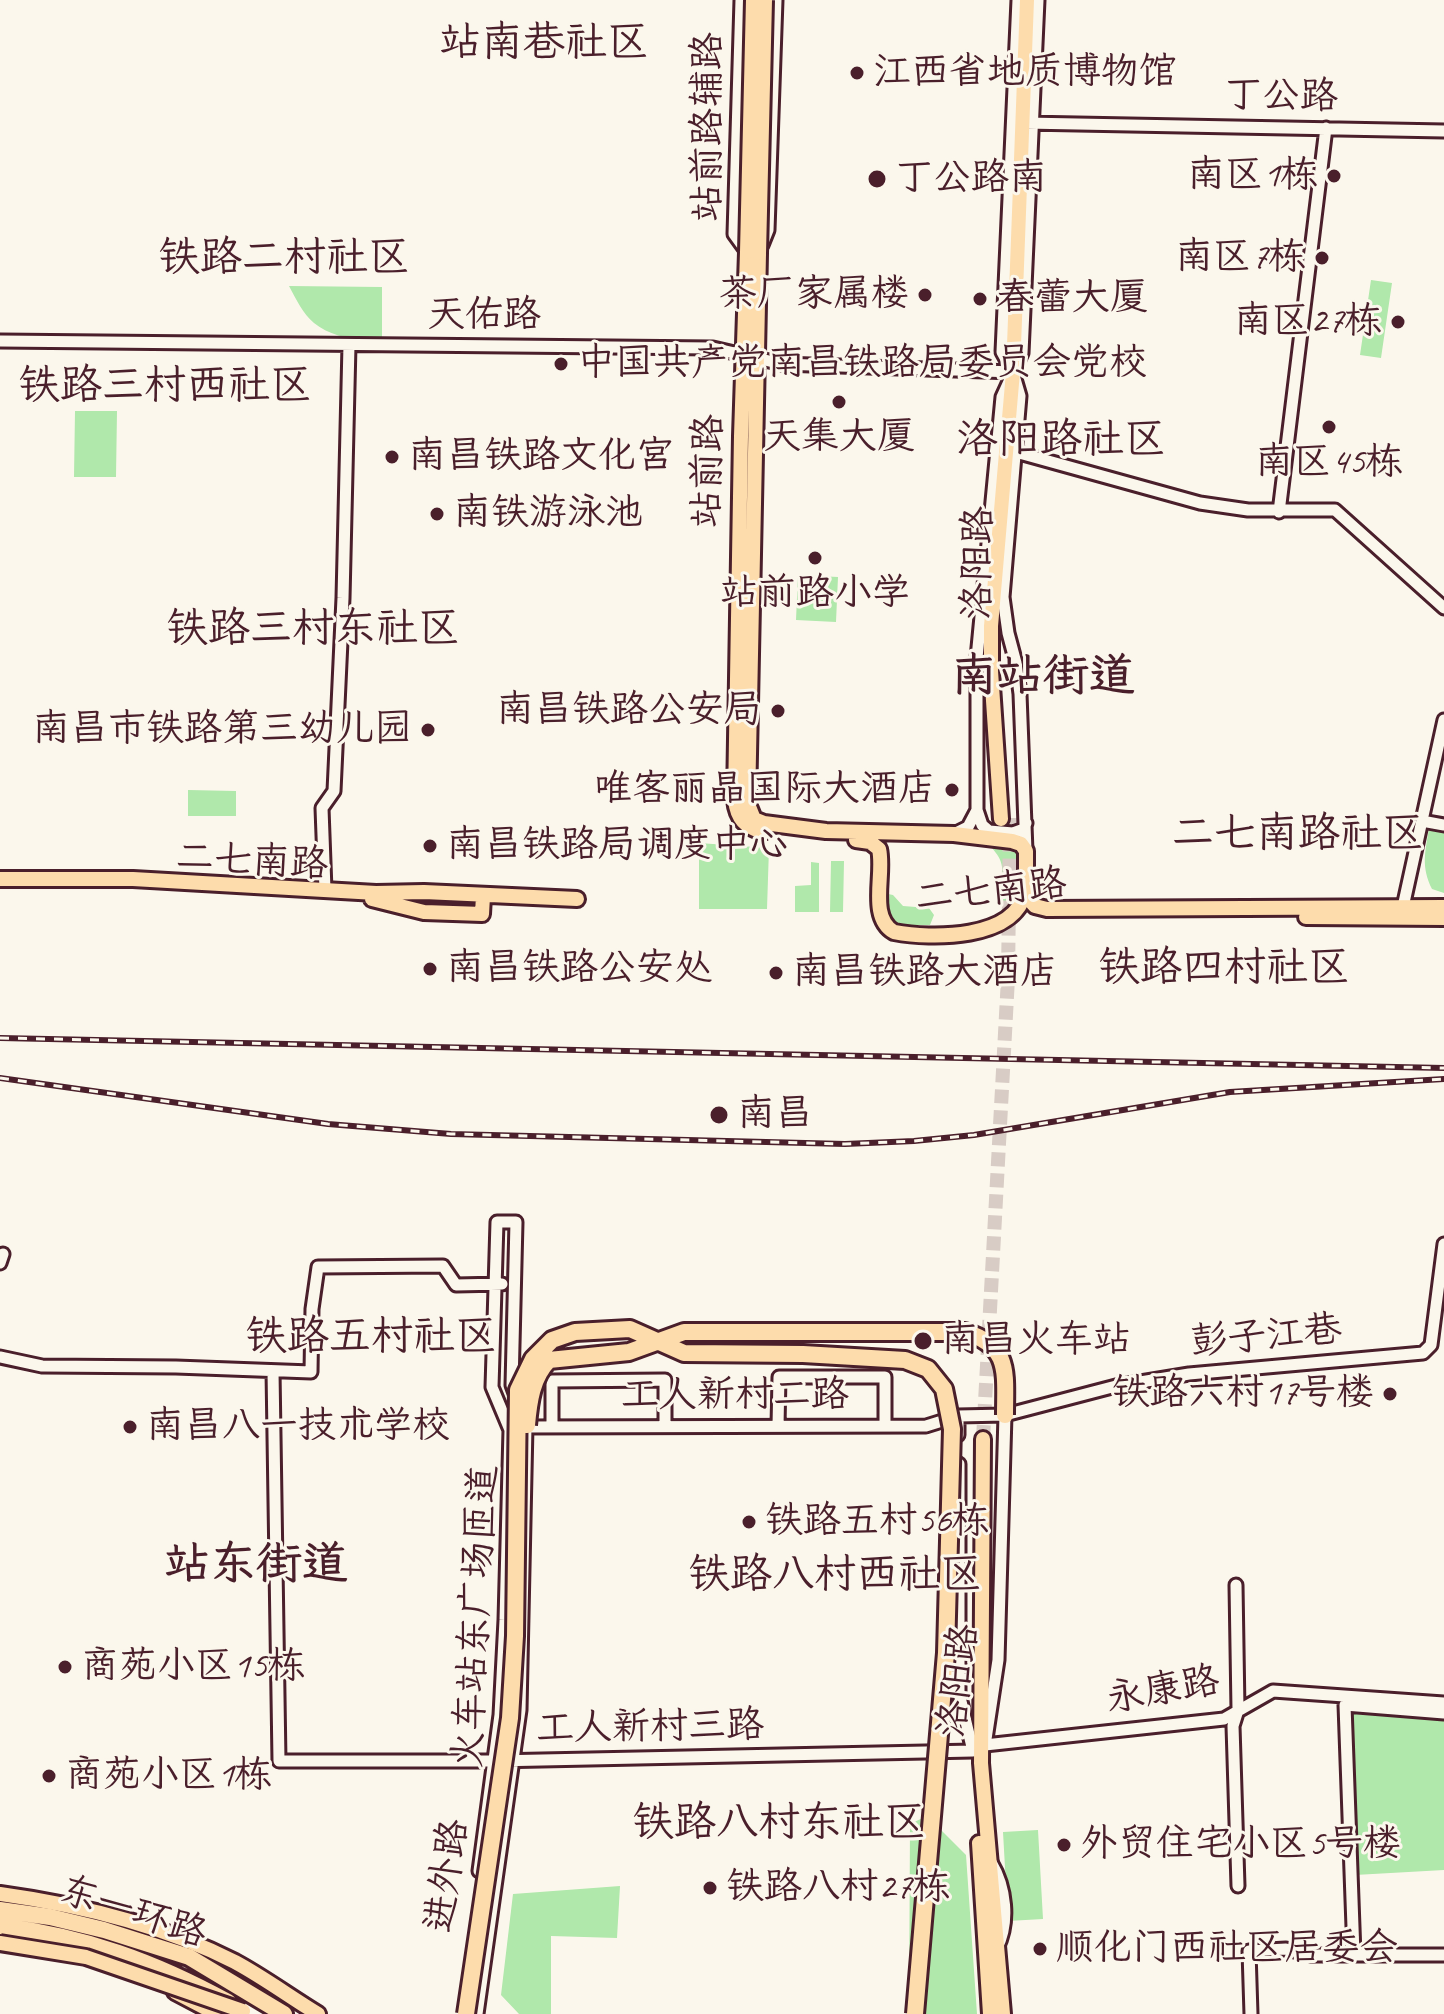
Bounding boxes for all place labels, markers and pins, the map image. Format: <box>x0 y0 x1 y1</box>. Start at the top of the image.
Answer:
place label: 江西省地质博物馆 <box>873 50 1177 96</box>
marker: 江西省地质博物馆 <box>848 64 866 82</box>
place label: 南区1栋 <box>1187 153 1318 199</box>
place label: 丁公路南 <box>895 156 1047 202</box>
marker: 南区1栋 <box>1325 167 1343 185</box>
marker: 丁公路南 <box>866 168 888 190</box>
place label: 南区7栋 <box>1175 235 1306 281</box>
marker: 南区7栋 <box>1313 249 1331 267</box>
place label: 茶厂家属楼 <box>719 272 909 318</box>
place label: 春蕾大厦 <box>996 276 1148 322</box>
marker: 茶厂家属楼 <box>916 286 934 304</box>
marker: 春蕾大厦 <box>971 290 989 308</box>
place label: 南区27栋 <box>1234 299 1382 345</box>
marker: 南区27栋 <box>1389 313 1407 331</box>
place label: 中国共产党南昌铁路局委员会党校 <box>577 341 1147 387</box>
marker: 中国共产党南昌铁路局委员会党校 <box>552 355 570 373</box>
marker: 天集大厦 <box>830 393 848 411</box>
place label: 天集大厦 <box>763 415 915 461</box>
marker: 南区45栋 <box>1320 418 1338 436</box>
place label: 南昌铁路文化宫 <box>408 434 674 480</box>
place label: 南区45栋 <box>1255 440 1403 486</box>
marker: 南昌铁路文化宫 <box>383 448 401 466</box>
place label: 南铁游泳池 <box>453 491 643 537</box>
marker: 南铁游泳池 <box>428 505 446 523</box>
marker: 站前路小学 <box>806 549 824 567</box>
place label: 站前路小学 <box>720 571 910 617</box>
place label: 南昌铁路公安局 <box>496 688 762 734</box>
marker: 南昌铁路公安局 <box>769 702 787 720</box>
place label: 南昌市铁路第三幼儿园 <box>32 707 412 753</box>
marker: 南昌市铁路第三幼儿园 <box>419 721 437 739</box>
place label: 唯客丽晶国际大酒店 <box>594 767 936 813</box>
marker: 唯客丽晶国际大酒店 <box>943 781 961 799</box>
place label: 南昌铁路局调度中心 <box>446 823 788 869</box>
marker: 南昌铁路局调度中心 <box>421 837 439 855</box>
place label: 南昌铁路公安处 <box>446 946 712 992</box>
place label: 南昌铁路大酒店 <box>792 950 1058 996</box>
marker: 南昌铁路公安处 <box>421 960 439 978</box>
marker: 南昌铁路大酒店 <box>767 964 785 982</box>
place label: 南昌 <box>737 1092 813 1138</box>
marker: 南昌 <box>708 1104 730 1126</box>
place label: 南昌火车站 <box>941 1318 1131 1364</box>
marker: 南昌火车站 <box>912 1330 934 1352</box>
place label: 铁路六村17号楼 <box>1112 1371 1374 1417</box>
marker: 铁路六村17号楼 <box>1381 1385 1399 1403</box>
place label: 南昌八一技术学校 <box>146 1404 450 1450</box>
marker: 南昌八一技术学校 <box>121 1418 139 1436</box>
place label: 铁路五村56栋 <box>765 1499 989 1545</box>
marker: 铁路五村56栋 <box>740 1513 758 1531</box>
place label: 商苑小区15栋 <box>81 1644 305 1690</box>
marker: 商苑小区15栋 <box>56 1658 74 1676</box>
place label: 商苑小区1栋 <box>65 1753 272 1799</box>
marker: 商苑小区1栋 <box>40 1767 58 1785</box>
place label: 外贸住宅小区5号楼 <box>1080 1822 1401 1868</box>
marker: 外贸住宅小区5号楼 <box>1055 1836 1073 1854</box>
place label: 铁路八村27栋 <box>726 1865 950 1911</box>
marker: 铁路八村27栋 <box>701 1879 719 1897</box>
place label: 顺化门西社区居委会 <box>1056 1926 1398 1972</box>
marker: 顺化门西社区居委会 <box>1031 1940 1049 1958</box>

